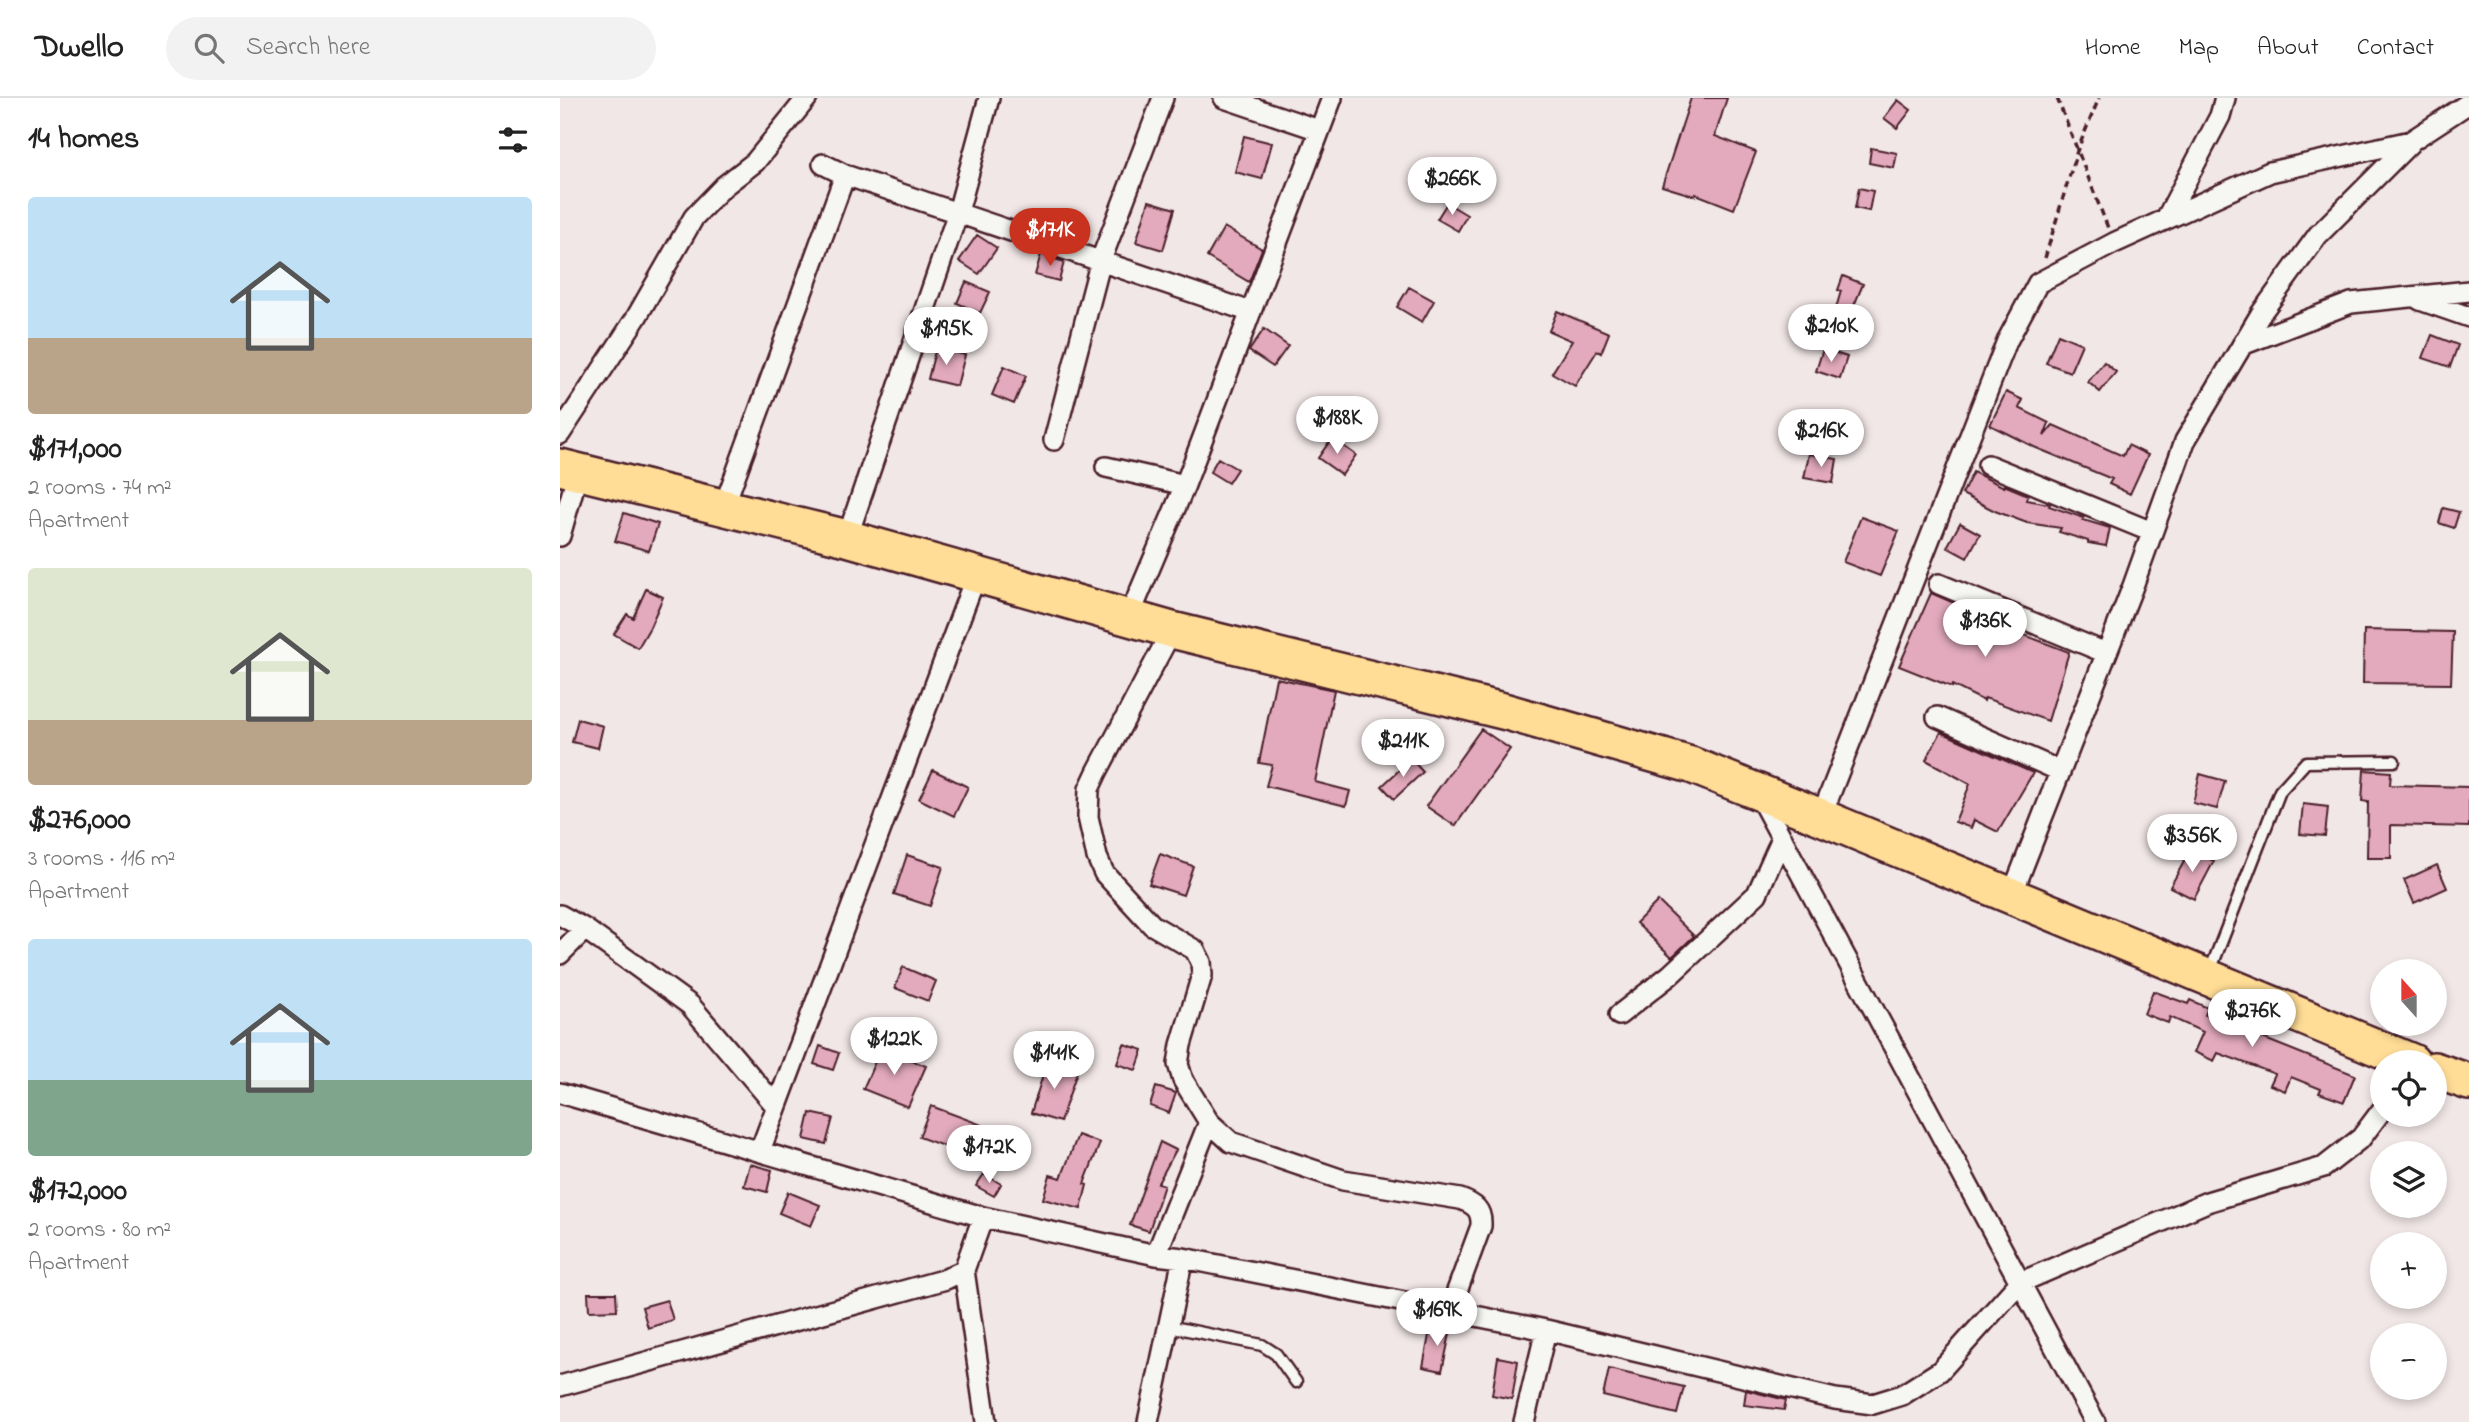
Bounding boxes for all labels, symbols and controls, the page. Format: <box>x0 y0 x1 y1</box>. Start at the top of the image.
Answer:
search box <box>166 17 656 80</box>
text: Dwello <box>35 24 124 72</box>
icon: search <box>190 29 228 67</box>
text: Search here <box>246 29 370 67</box>
text: Home <box>2085 31 2141 66</box>
text: Map <box>2179 31 2219 66</box>
text: About <box>2257 31 2319 66</box>
text: Contact <box>2357 31 2434 66</box>
text: 14 homes <box>28 118 139 162</box>
icon: filters <box>494 121 532 159</box>
pin: $266K <box>1403 158 1501 217</box>
text: $266K <box>1424 163 1480 196</box>
pin: $171K <box>1001 208 1099 268</box>
text: $171K <box>1025 214 1075 247</box>
icon: home <box>217 243 343 369</box>
pin: $210K <box>1782 304 1880 364</box>
pin: $195K <box>897 308 995 367</box>
text: $210K <box>1804 310 1858 343</box>
text: $195K <box>920 313 972 346</box>
pin: $188K <box>1288 396 1386 456</box>
text: $188K <box>1312 402 1362 435</box>
pin: $216K <box>1772 410 1870 469</box>
text: $216K <box>1794 415 1848 448</box>
text: $171,000 <box>28 428 122 472</box>
text: 2 rooms · 74 m² <box>28 472 172 505</box>
text: Apartment <box>28 505 129 538</box>
pin: $136K <box>1936 600 2034 659</box>
text: $136K <box>1959 605 2011 638</box>
icon: home <box>217 614 343 740</box>
pin: $211K <box>1354 720 1452 779</box>
text: $211K <box>1377 725 1429 758</box>
text: $276,000 <box>28 799 131 843</box>
pin: $356K <box>2143 814 2241 874</box>
text: $356K <box>2163 820 2221 853</box>
text: 3 rooms · 116 m² <box>28 843 175 876</box>
text: Apartment <box>28 876 129 909</box>
north arrow <box>2370 959 2446 1036</box>
map controls <box>2370 959 2447 1400</box>
icon: home <box>217 985 343 1111</box>
pin: $276K <box>2203 990 2301 1049</box>
text: $276K <box>2224 995 2280 1028</box>
pin: $122K <box>845 1018 943 1077</box>
text: $122K <box>866 1023 922 1056</box>
pin: $141K <box>1005 1032 1103 1091</box>
text: $141K <box>1029 1037 1079 1070</box>
button: locate <box>2370 1050 2447 1127</box>
pin: $172K <box>940 1126 1038 1185</box>
text: $172K <box>962 1131 1016 1164</box>
button: layers <box>2370 1141 2447 1218</box>
text: $172,000 <box>28 1170 127 1214</box>
text: 2 rooms · 80 m² <box>28 1214 171 1247</box>
button: + <box>2370 1232 2447 1309</box>
text: Apartment <box>28 1247 129 1280</box>
pin: $169K <box>1388 1288 1486 1348</box>
text: $169K <box>1412 1294 1462 1327</box>
button: − <box>2370 1323 2447 1400</box>

